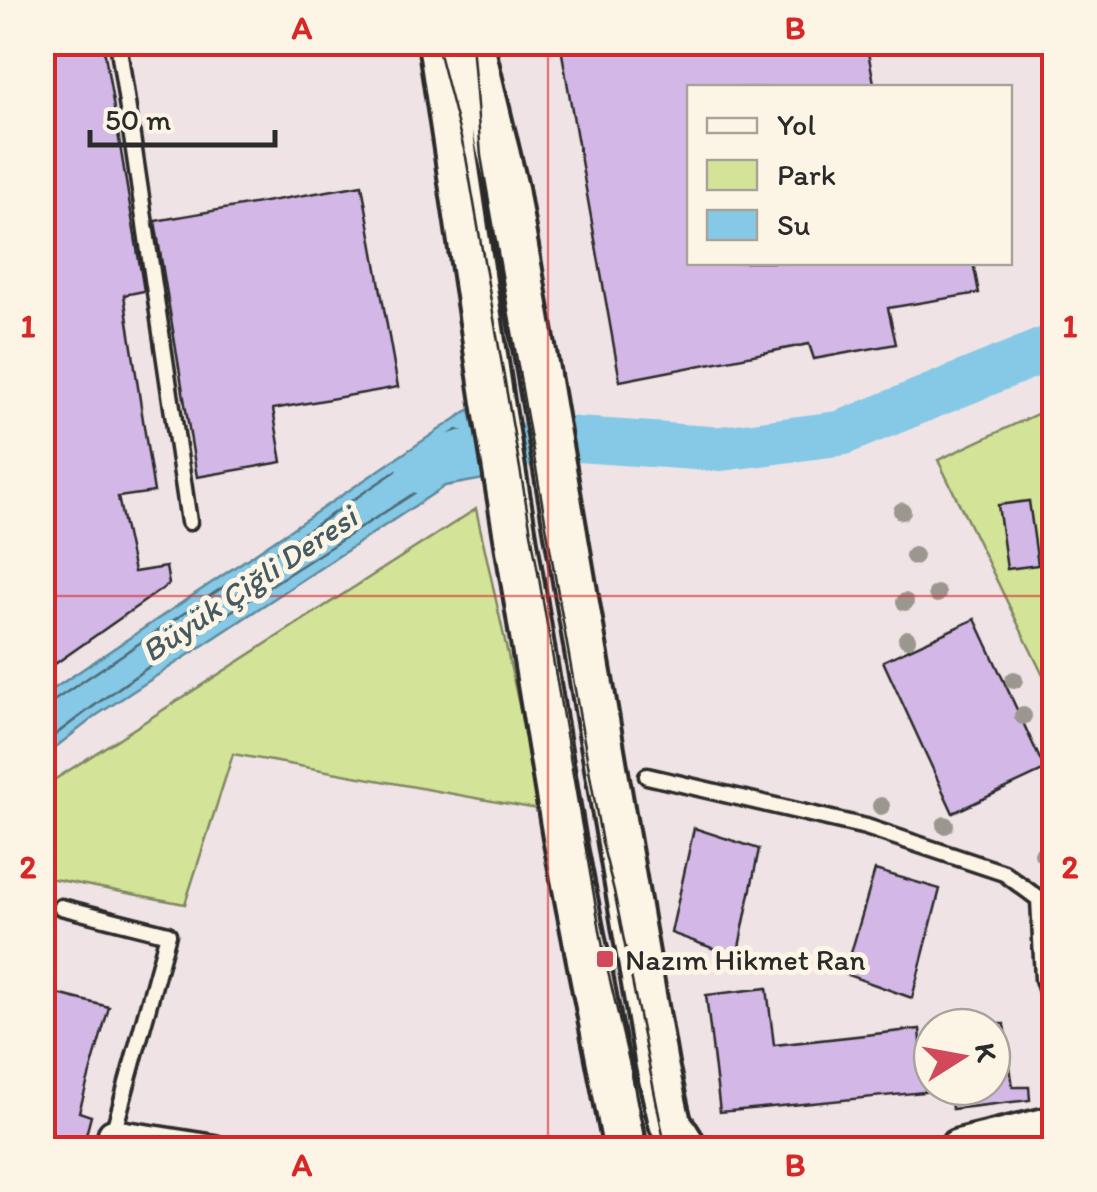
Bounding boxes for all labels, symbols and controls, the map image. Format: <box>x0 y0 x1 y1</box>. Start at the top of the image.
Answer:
text: A <box>291 9 313 47</box>
text: B <box>785 9 805 47</box>
scale bar <box>90 85 275 147</box>
legend <box>687 85 1012 265</box>
text: 50 m <box>105 101 171 138</box>
text: Yol <box>777 106 816 143</box>
text: Park <box>777 156 836 193</box>
text: Su <box>777 206 810 243</box>
text: 1 <box>21 307 36 345</box>
text: 1 <box>1063 307 1078 345</box>
water label: Büyük Çiğli Deresi <box>134 496 366 670</box>
text: 2 <box>20 848 37 886</box>
text: 2 <box>1062 848 1079 886</box>
place label: Nazım Hikmet Ran <box>625 941 865 978</box>
marker: Nazım Hikmet Ran <box>594 948 616 970</box>
north arrow <box>912 1007 1012 1107</box>
text: K <box>968 1040 1005 1065</box>
text: A <box>291 1146 313 1184</box>
text: B <box>785 1146 805 1184</box>

